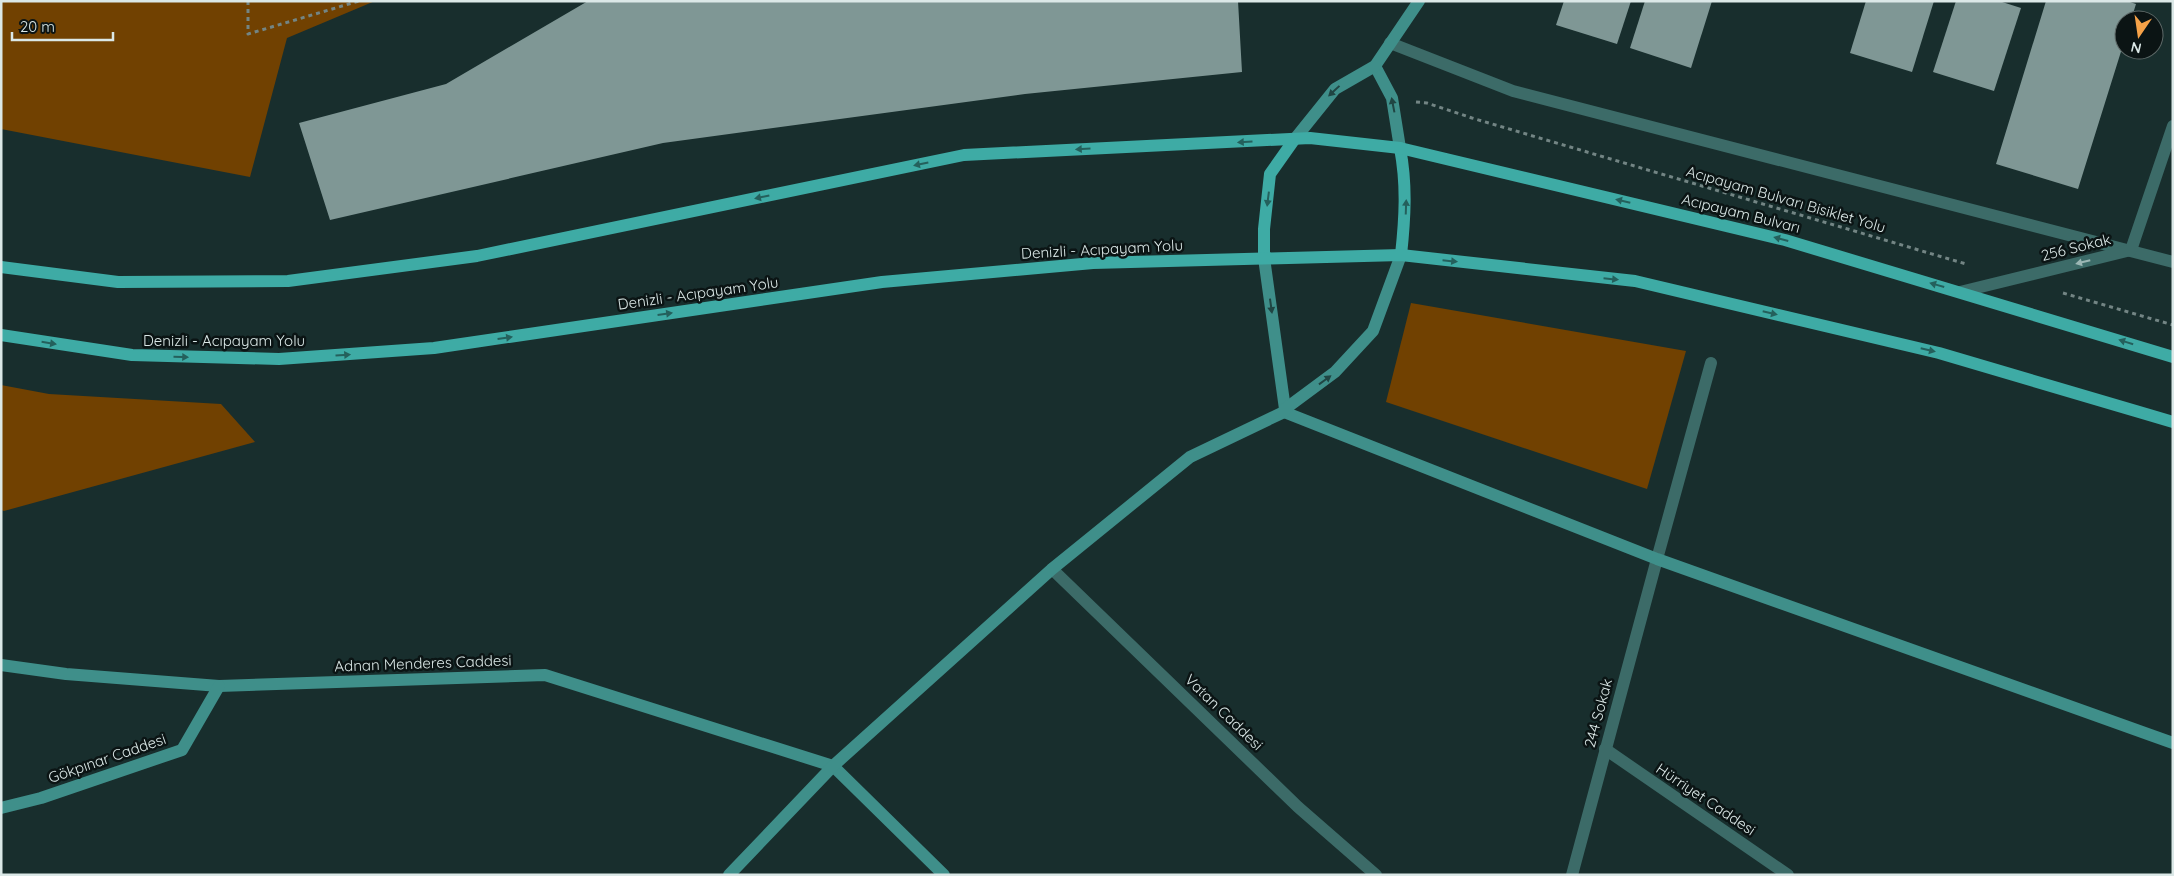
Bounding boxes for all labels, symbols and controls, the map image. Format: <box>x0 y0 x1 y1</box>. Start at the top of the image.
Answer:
scale bar <box>12 10 114 42</box>
north arrow <box>2114 10 2164 60</box>
text: 20 m <box>20 17 55 36</box>
text: N <box>2129 38 2143 58</box>
one-way arrow <box>1328 86 1340 97</box>
one-way arrow <box>1389 98 1397 113</box>
one-way arrow <box>1237 138 1253 146</box>
one-way arrow <box>1074 146 1090 154</box>
one-way arrow <box>913 160 929 168</box>
street label: Acıpayam Bulvarı Bisiklet Yolu <box>1684 162 1888 236</box>
street label: Acıpayam Bulvarı <box>1680 190 1802 236</box>
one-way arrow <box>1264 191 1272 207</box>
one-way arrow <box>754 193 770 201</box>
one-way arrow <box>1616 197 1631 205</box>
one-way arrow <box>1402 198 1410 214</box>
street label: 256 Sokak <box>2039 229 2113 265</box>
street label: Denizli - Acıpayam Yolu <box>1021 235 1183 263</box>
one-way arrow <box>1774 235 1789 243</box>
one-way arrow <box>1442 257 1458 265</box>
one-way arrow <box>2076 258 2091 266</box>
street label: Denizli - Acıpayam Yolu <box>616 272 780 314</box>
one-way arrow <box>1604 275 1620 283</box>
one-way arrow <box>1930 281 1945 289</box>
one-way arrow <box>1267 298 1275 314</box>
one-way arrow <box>1762 309 1777 317</box>
one-way arrow <box>658 310 674 318</box>
street label: Denizli - Acıpayam Yolu <box>143 331 305 350</box>
one-way arrow <box>497 333 513 341</box>
one-way arrow <box>2118 338 2133 346</box>
one-way arrow <box>42 339 58 347</box>
one-way arrow <box>1921 346 1936 354</box>
one-way arrow <box>335 350 351 358</box>
one-way arrow <box>173 353 189 361</box>
one-way arrow <box>1318 375 1331 385</box>
street label: Adnan Menderes Caddesi <box>334 650 512 676</box>
street label: Vatan Caddesi <box>1181 670 1267 754</box>
street label: 244 Sokak <box>1580 676 1616 750</box>
street label: Gökpınar Caddesi <box>46 729 168 787</box>
street label: Hürriyet Caddesi <box>1653 759 1759 839</box>

